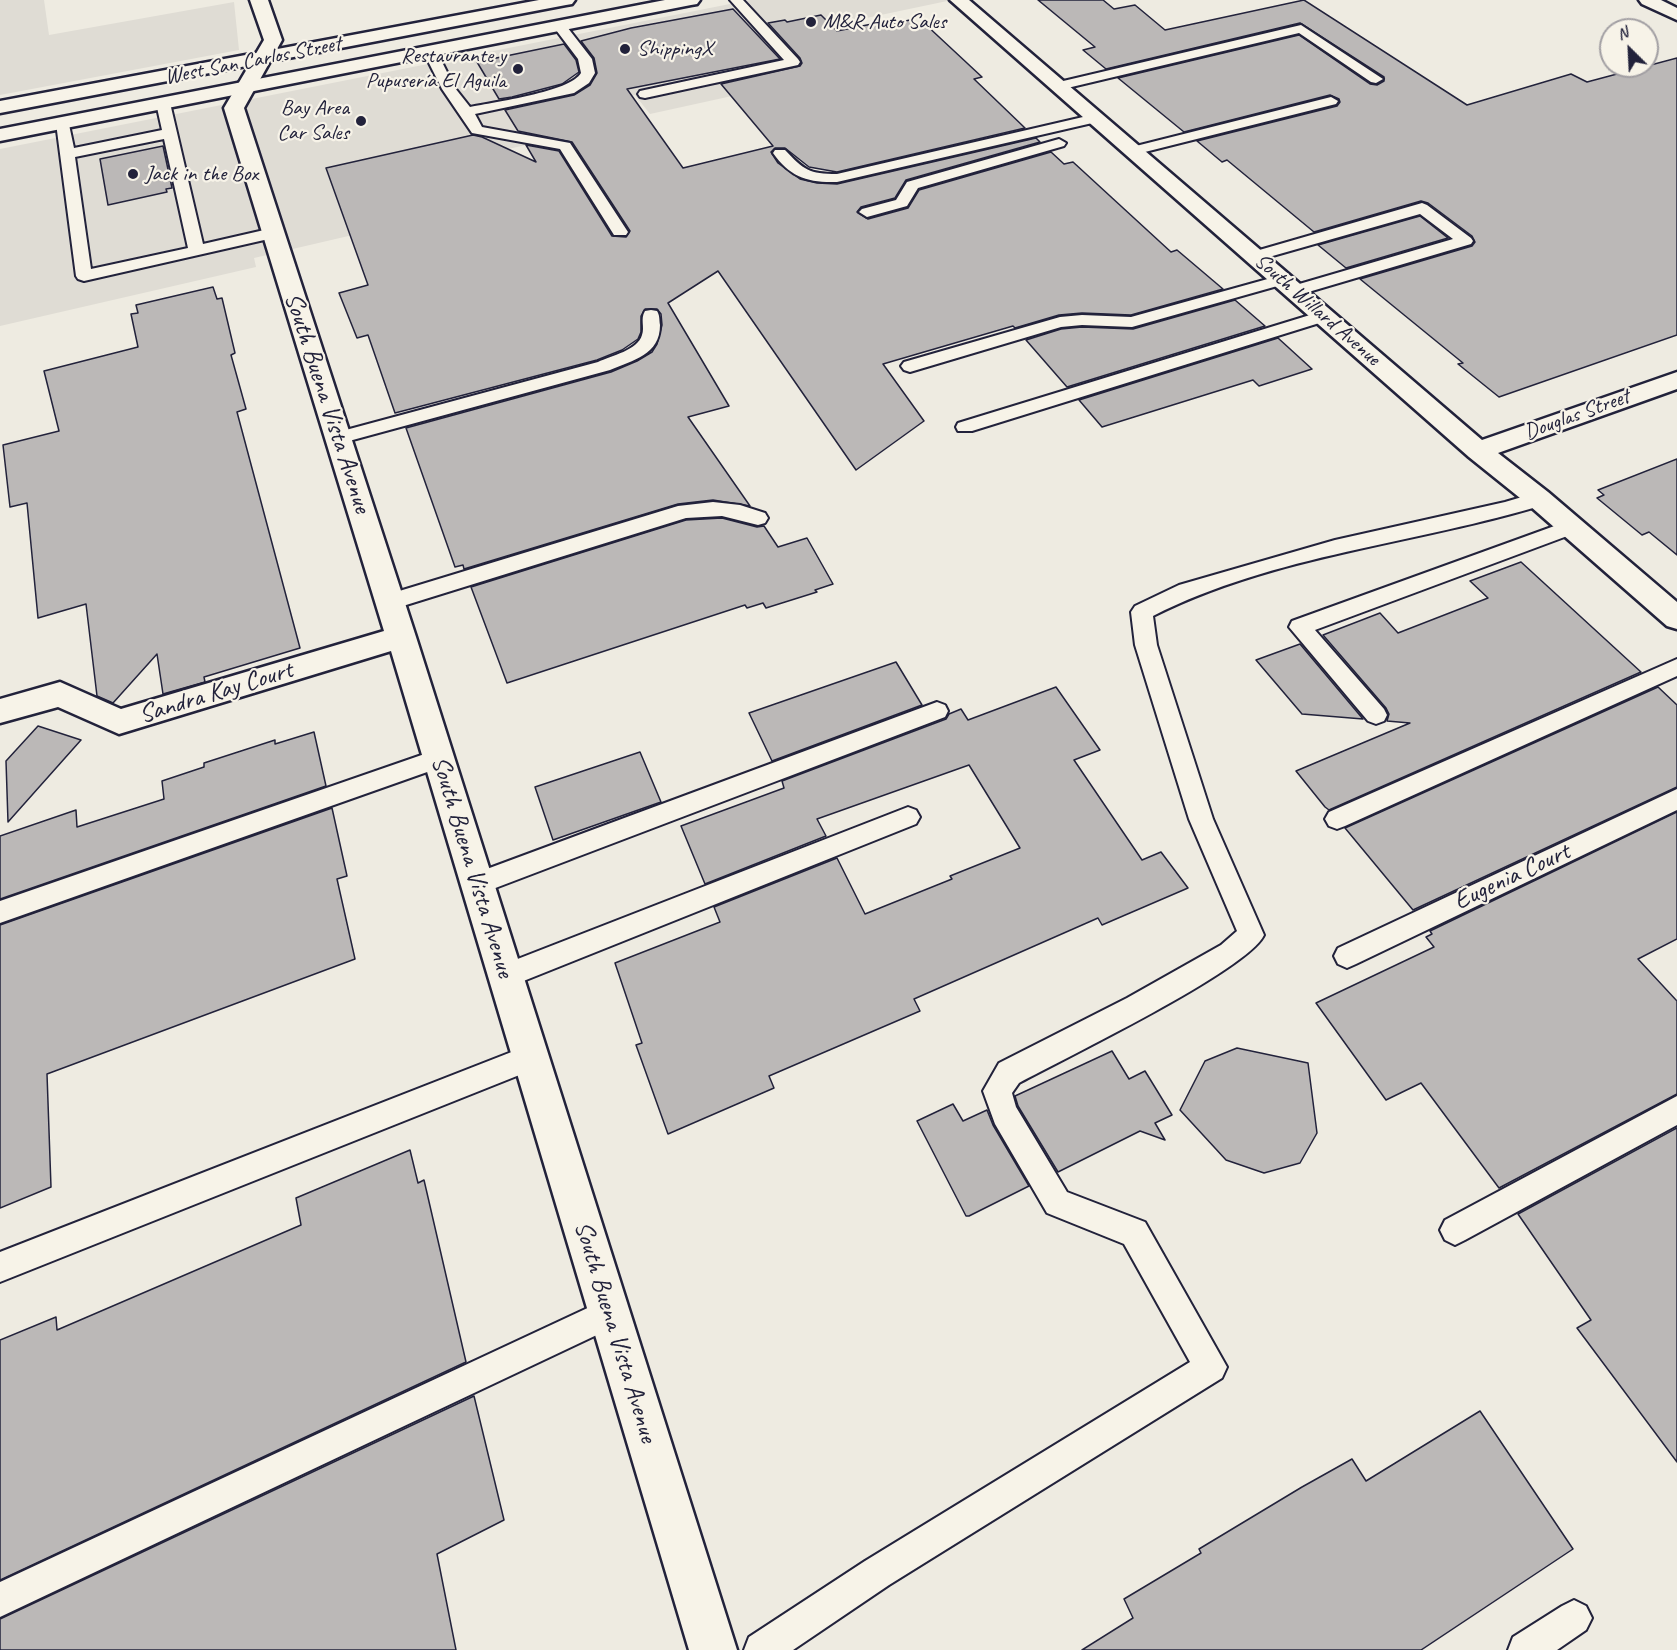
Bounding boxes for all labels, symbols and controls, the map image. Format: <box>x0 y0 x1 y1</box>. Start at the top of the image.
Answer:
place label: M&R Auto Sales <box>823 9 946 35</box>
marker: M&R Auto Sales <box>804 15 818 29</box>
north arrow <box>1599 18 1659 78</box>
text: N <box>1614 22 1631 45</box>
street label: West San Carlos Street <box>163 31 343 91</box>
place label: ShippingX <box>637 36 712 62</box>
marker: ShippingX <box>618 42 632 56</box>
place label: Restaurante y Pupusería El Aguila <box>366 43 506 94</box>
marker: Restaurante y Pupusería El Aguila <box>511 62 525 76</box>
place label: Bay Area Car Sales <box>277 95 349 146</box>
marker: Bay Area Car Sales <box>354 114 368 128</box>
place label: Jack in the Box <box>145 161 258 187</box>
marker: Jack in the Box <box>126 167 140 181</box>
street label: South Willard Avenue <box>1249 248 1385 372</box>
street label: South Buena Vista Avenue <box>277 289 377 517</box>
street label: Douglas Street <box>1521 384 1633 446</box>
street label: Sandra Kay Court <box>136 655 296 731</box>
street label: South Buena Vista Avenue <box>424 753 520 981</box>
street label: Eugenia Court <box>1449 837 1575 917</box>
street label: South Buena Vista Avenue <box>567 1218 663 1446</box>

